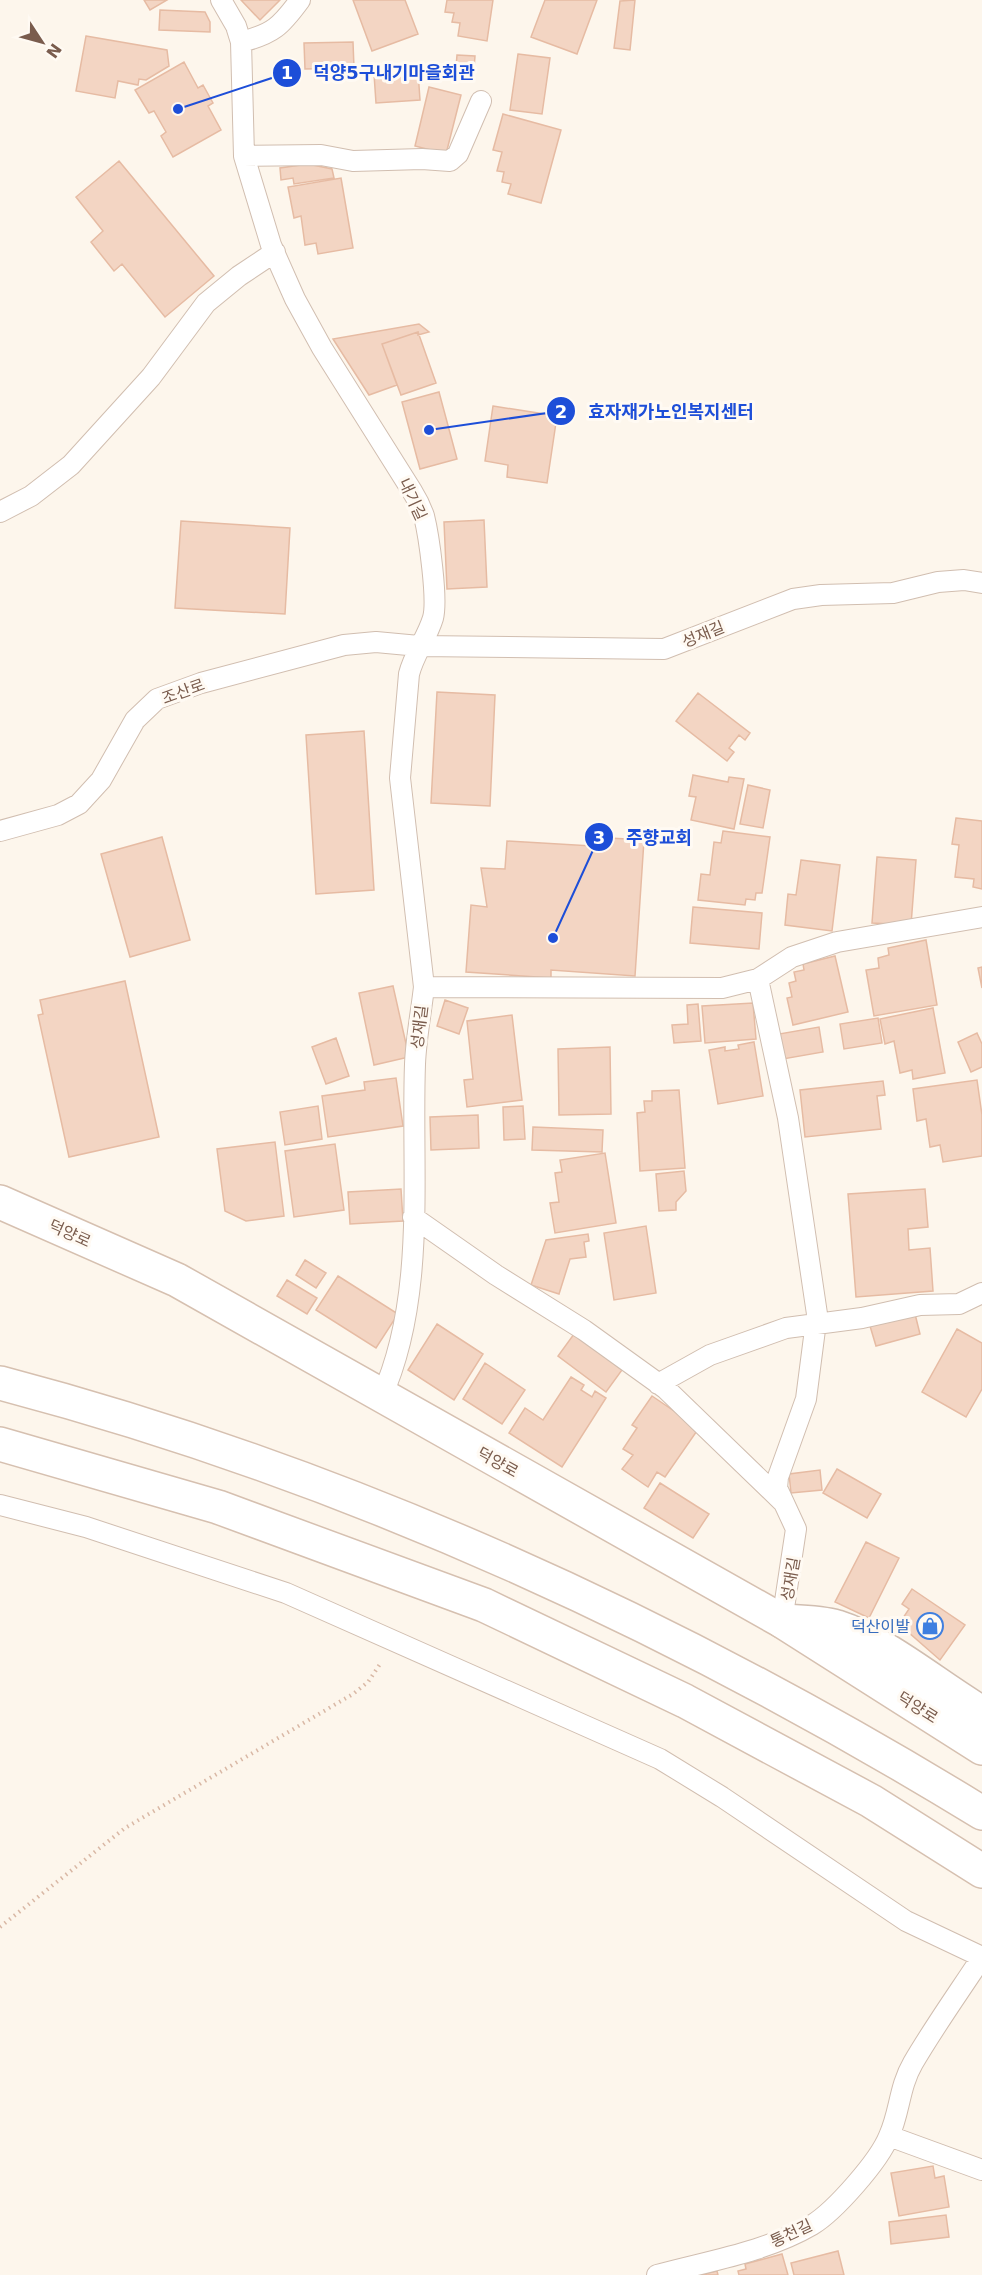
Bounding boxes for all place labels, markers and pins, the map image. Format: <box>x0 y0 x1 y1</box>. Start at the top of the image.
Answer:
callout: 덕양5구내기마을회관 <box>272 55 487 91</box>
callout: 효자재가노인복지센터 <box>546 393 766 429</box>
callout: 주향교회 <box>584 819 705 855</box>
shop icon: 덕산이발 <box>915 1611 945 1641</box>
place label: 덕산이발 <box>851 1617 910 1636</box>

